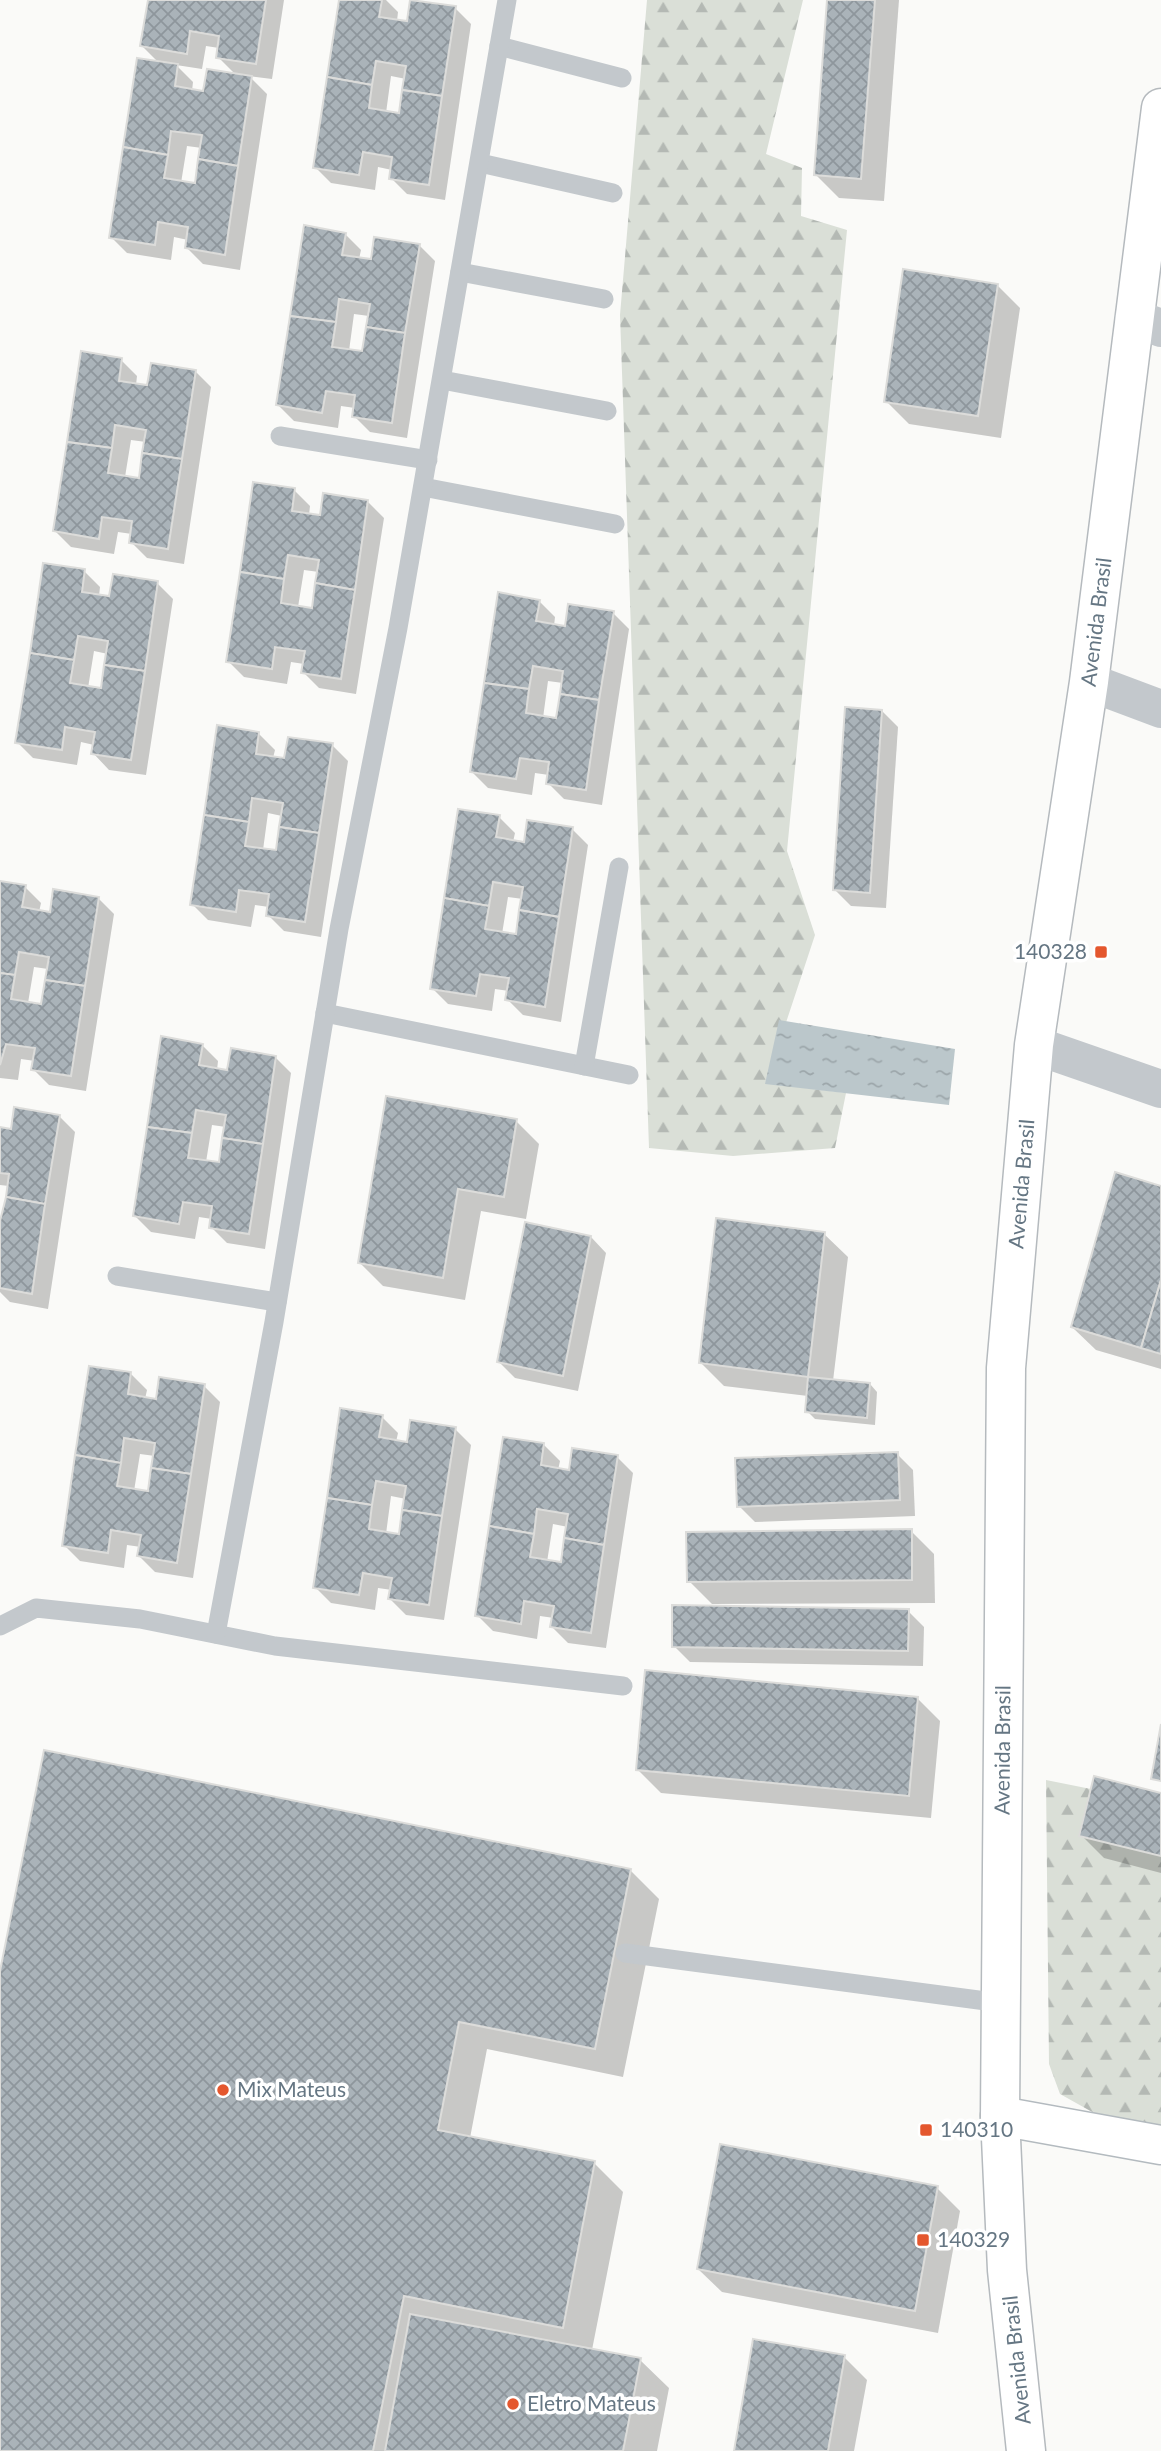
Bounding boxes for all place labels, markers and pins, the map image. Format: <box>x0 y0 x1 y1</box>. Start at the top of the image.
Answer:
place label: 140328 <box>1014 938 1087 963</box>
marker: 140328 <box>1093 944 1109 960</box>
place label: Mix Mateus <box>237 2076 346 2101</box>
marker: Mix Mateus <box>215 2082 231 2098</box>
place label: 140310 <box>940 2116 1013 2141</box>
marker: 140310 <box>918 2122 934 2138</box>
place label: 140329 <box>937 2226 1010 2251</box>
marker: 140329 <box>915 2232 931 2248</box>
place label: Eletro Mateus <box>527 2390 656 2415</box>
marker: Eletro Mateus <box>505 2396 521 2412</box>

